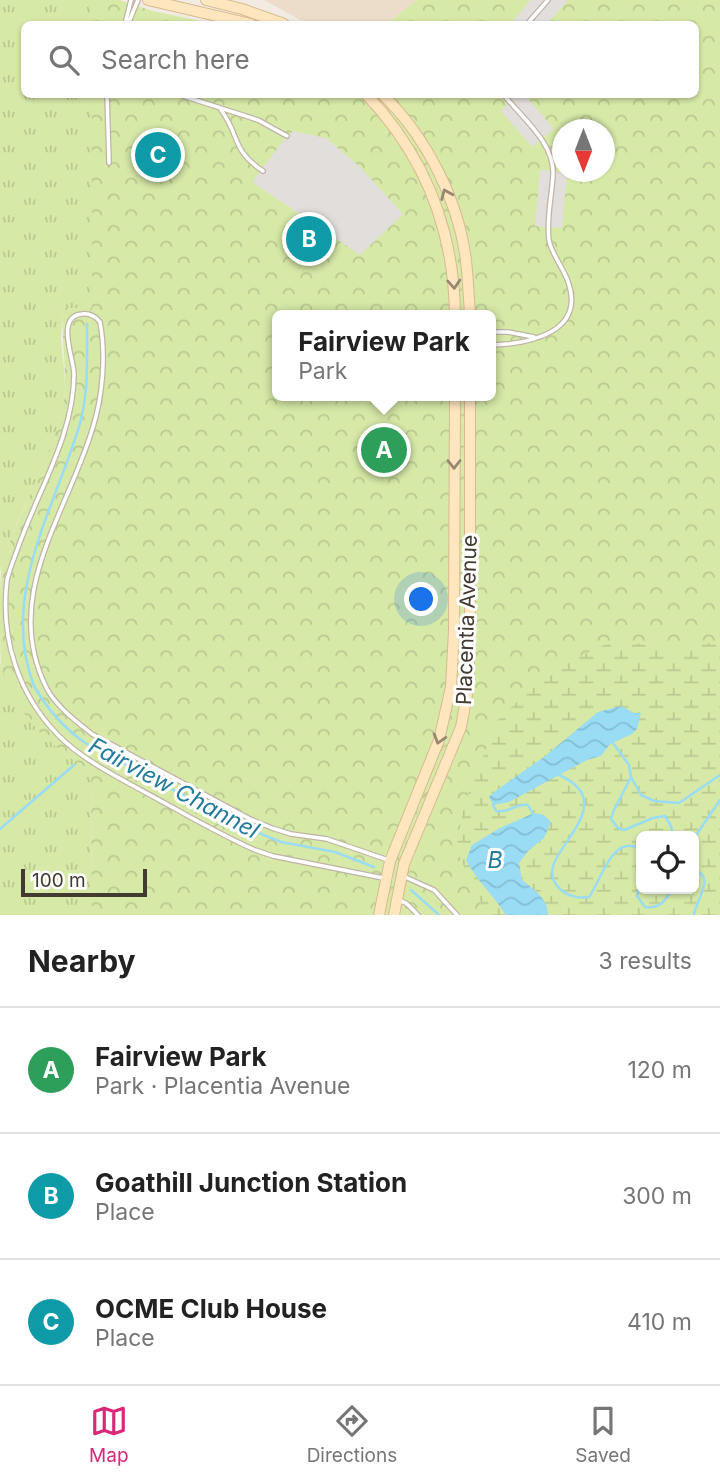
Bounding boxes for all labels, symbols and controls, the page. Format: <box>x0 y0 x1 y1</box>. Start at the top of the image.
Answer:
search box <box>21 21 699 98</box>
icon: search <box>45 41 83 79</box>
text: Search here <box>101 44 250 75</box>
north arrow <box>552 119 615 182</box>
pin: C <box>135 129 181 181</box>
one-way arrow <box>441 188 455 200</box>
pin: B <box>286 213 332 265</box>
one-way arrow <box>446 279 461 290</box>
popup <box>272 310 496 401</box>
text: Fairview Park <box>298 326 470 357</box>
text: Park <box>298 357 347 385</box>
pin: A <box>361 424 407 476</box>
one-way arrow <box>447 459 462 470</box>
street label: Placentia Avenue <box>451 534 482 706</box>
your location <box>404 582 438 616</box>
water label: Fairview Channel <box>84 731 264 845</box>
one-way arrow <box>432 733 447 745</box>
map controls <box>636 831 699 894</box>
button: locate <box>636 831 699 894</box>
water label: B <box>487 846 503 874</box>
scale bar <box>21 866 147 898</box>
text: 100 m <box>32 869 86 892</box>
text: Nearby <box>28 943 136 979</box>
text: 3 results <box>599 947 692 975</box>
text: Fairview Park <box>95 1041 267 1072</box>
text: A <box>42 1056 60 1084</box>
text: 120 m <box>627 1056 692 1084</box>
text: Park · Placentia Avenue <box>95 1072 350 1100</box>
text: Goathill Junction Station <box>95 1167 407 1198</box>
text: B <box>43 1182 59 1210</box>
text: 300 m <box>622 1182 692 1210</box>
text: Place <box>95 1198 155 1226</box>
text: OCME Club House <box>95 1293 327 1324</box>
text: C <box>42 1308 60 1336</box>
text: 410 m <box>627 1308 692 1336</box>
text: Place <box>95 1324 155 1352</box>
tab: Map <box>89 1402 129 1467</box>
tab: Directions <box>307 1402 397 1467</box>
tab: Saved <box>575 1402 631 1467</box>

